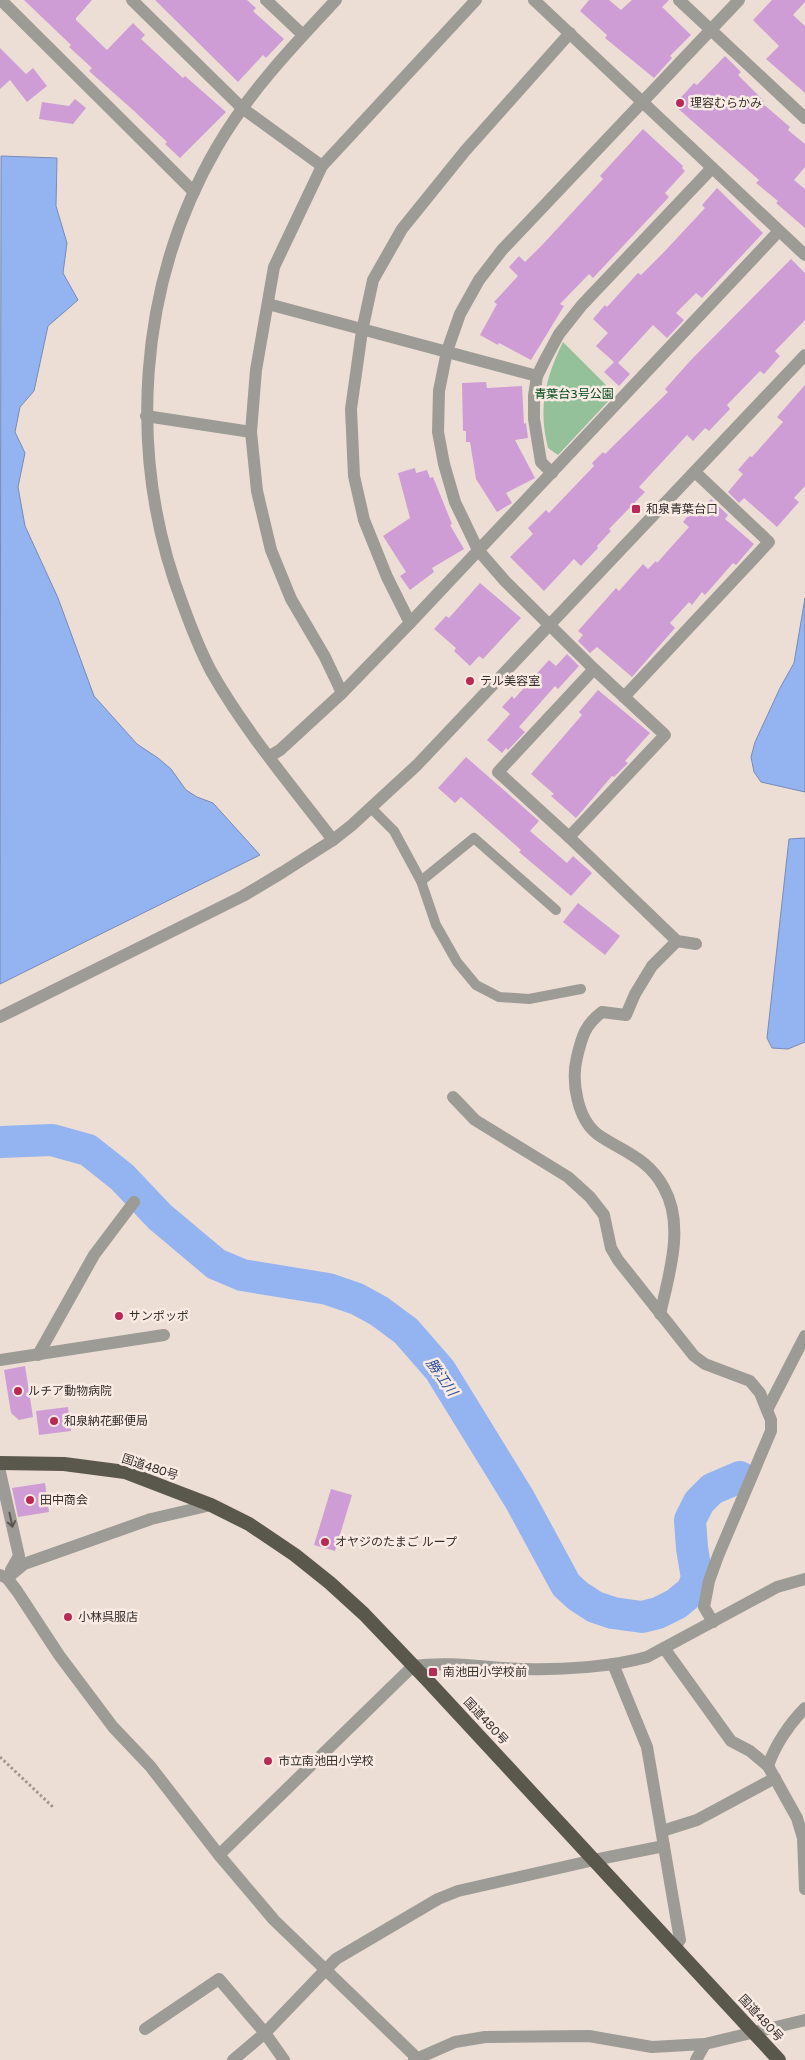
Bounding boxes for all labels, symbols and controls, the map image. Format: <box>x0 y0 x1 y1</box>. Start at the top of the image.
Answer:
place label: 理容むらかみ <box>690 96 762 110</box>
marker: 理容むらかみ <box>674 97 686 109</box>
park label: 青葉台3号公園 <box>534 387 614 401</box>
place label: 和泉青葉台口 <box>646 502 718 516</box>
marker: 和泉青葉台口 <box>630 503 642 515</box>
place label: テル美容室 <box>480 674 540 688</box>
marker: テル美容室 <box>464 675 476 687</box>
place label: サンポッポ <box>129 1309 189 1323</box>
marker: サンポッポ <box>113 1310 125 1322</box>
water label: 勝江川 <box>423 1355 462 1401</box>
place label: ルチア動物病院 <box>28 1384 112 1398</box>
marker: ルチア動物病院 <box>12 1385 24 1397</box>
place label: 和泉納花郵便局 <box>64 1414 148 1428</box>
marker: 和泉納花郵便局 <box>48 1415 60 1427</box>
street label: 国道480号 <box>120 1451 180 1483</box>
place label: 田中商会 <box>40 1493 88 1507</box>
marker: 田中商会 <box>24 1494 36 1506</box>
one-way arrow <box>7 1511 16 1527</box>
place label: オヤジのたまご ループ <box>335 1535 457 1549</box>
marker: オヤジのたまご ループ <box>319 1536 331 1548</box>
place label: 小林呉服店 <box>78 1610 138 1624</box>
marker: 小林呉服店 <box>62 1611 74 1623</box>
place label: 南池田小学校前 <box>443 1665 527 1679</box>
marker: 南池田小学校前 <box>427 1666 439 1678</box>
street label: 国道480号 <box>461 1695 511 1747</box>
place label: 市立南池田小学校 <box>278 1754 374 1768</box>
marker: 市立南池田小学校 <box>262 1755 274 1767</box>
street label: 国道480号 <box>736 1992 786 2044</box>

